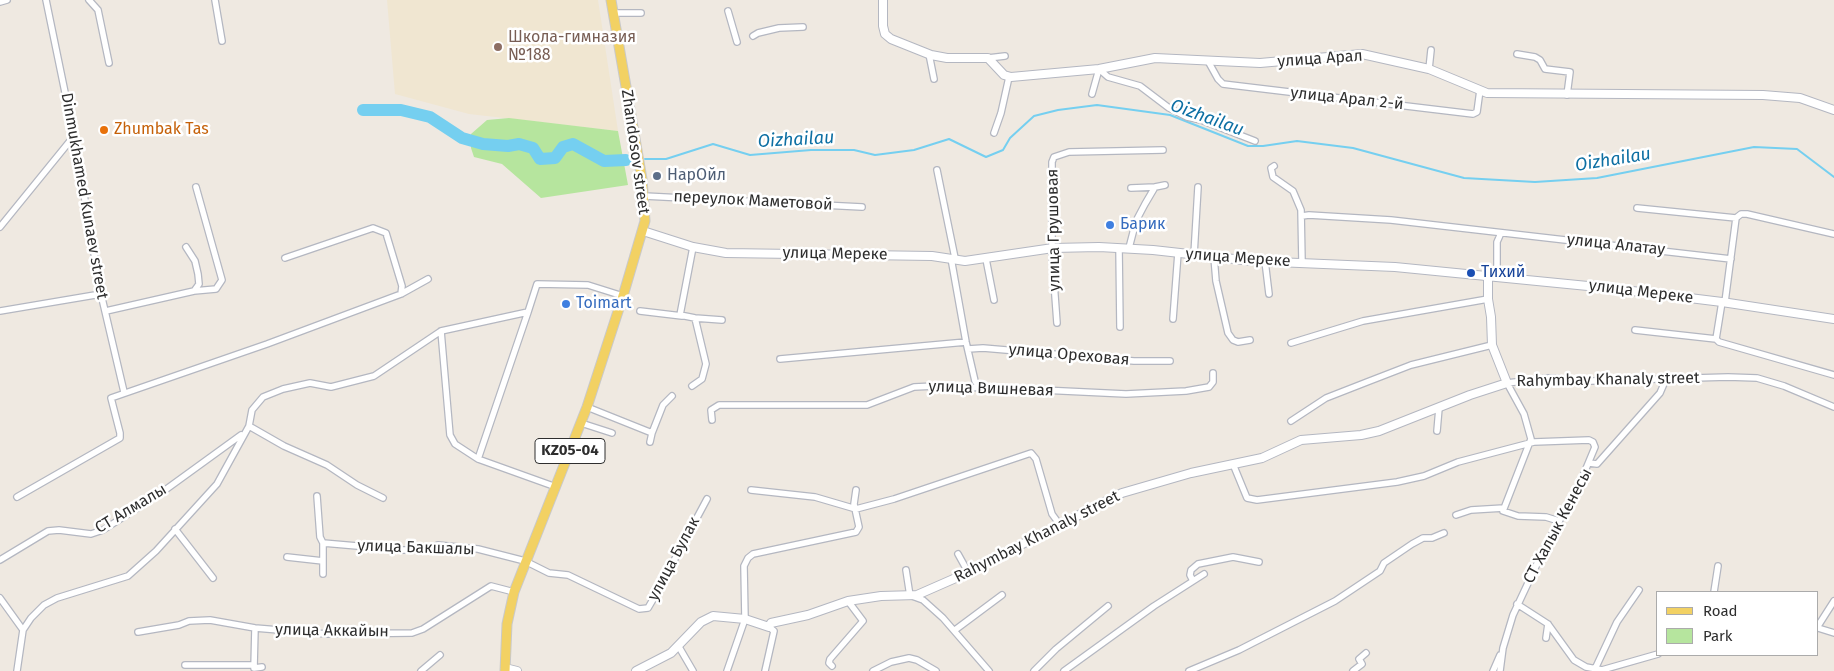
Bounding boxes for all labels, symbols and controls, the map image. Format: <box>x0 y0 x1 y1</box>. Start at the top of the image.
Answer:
place label: Школа-гимназия №188 <box>508 28 636 66</box>
marker: Школа-гимназия №188 <box>492 41 504 53</box>
street label: улица Арал <box>1277 46 1363 72</box>
street label: улица Арал 2-й <box>1290 84 1404 114</box>
street label: Zhandosov street <box>617 88 653 216</box>
street label: Dinmukhamed Kunaev street <box>56 91 112 301</box>
water label: Oizhailau <box>1167 95 1247 141</box>
place label: Zhumbak Tas <box>114 120 209 140</box>
marker: Zhumbak Tas <box>98 124 110 136</box>
water label: Oizhailau <box>757 127 835 153</box>
water label: Oizhailau <box>1574 143 1652 177</box>
place label: НарОйл <box>667 166 726 186</box>
street label: улица Грушовая <box>1043 168 1065 292</box>
marker: НарОйл <box>651 170 663 182</box>
street label: переулок Маметовой <box>673 187 833 215</box>
place label: Барик <box>1120 215 1165 235</box>
marker: Барик <box>1104 219 1116 231</box>
street label: улица Алатау <box>1566 230 1666 260</box>
street label: улица Мереке <box>782 243 888 265</box>
street label: улица Мереке <box>1185 245 1291 271</box>
place label: Тихий <box>1481 263 1525 283</box>
marker: Тихий <box>1465 267 1477 279</box>
street label: улица Мереке <box>1588 276 1694 308</box>
place label: Toimart <box>576 294 632 314</box>
marker: Toimart <box>560 298 572 310</box>
street label: улица Ореховая <box>1008 340 1130 370</box>
street label: Rahymbay Khanaly street <box>1516 369 1700 391</box>
street label: улица Вишневая <box>928 377 1054 401</box>
road number: KZ05-04 <box>535 438 605 464</box>
street label: СТ Халык Кенесы <box>1520 465 1596 587</box>
street label: СТ Алмалы <box>92 480 170 538</box>
street label: Rahymbay Khanaly street <box>951 487 1123 587</box>
street label: улица Булак <box>644 514 704 604</box>
street label: улица Бакшалы <box>357 536 475 560</box>
legend <box>1656 591 1819 656</box>
text: Road <box>1703 602 1738 620</box>
street label: улица Аккайын <box>275 620 389 642</box>
text: Park <box>1703 627 1733 645</box>

